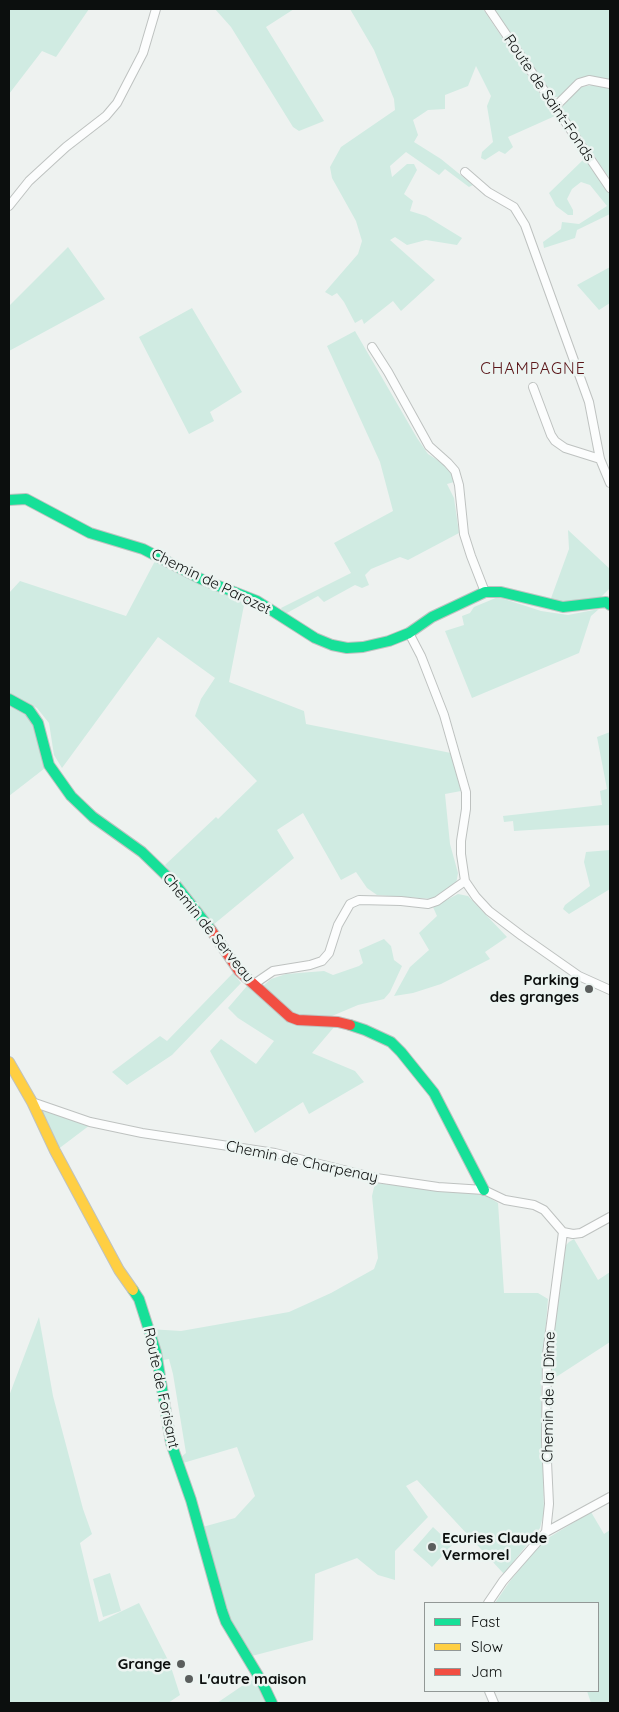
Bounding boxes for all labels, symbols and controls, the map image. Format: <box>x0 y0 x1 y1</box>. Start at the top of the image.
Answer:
street label: Route de Saint-Fonds <box>500 31 598 165</box>
district label: CHAMPAGNE <box>479 359 587 379</box>
street label: Chemin de Parozet <box>148 545 274 619</box>
street label: Chemin de Serveau <box>158 870 258 986</box>
place label: Parking des granges <box>490 971 579 1006</box>
marker: Parking des granges <box>583 983 595 995</box>
street label: Chemin de Charpenay <box>224 1137 380 1187</box>
street label: Route de Forisant <box>139 1326 183 1450</box>
street label: Chemin de la Dîme <box>539 1331 559 1463</box>
place label: Ecuries Claude Vermorel <box>442 1529 547 1564</box>
marker: Ecuries Claude Vermorel <box>426 1541 438 1553</box>
legend <box>424 1602 599 1692</box>
text: Fast <box>471 1612 500 1631</box>
text: Slow <box>471 1637 503 1656</box>
place label: Grange <box>118 1655 171 1673</box>
marker: Grange <box>175 1658 187 1670</box>
text: Jam <box>471 1662 502 1681</box>
place label: L'autre maison <box>199 1670 306 1688</box>
marker: L'autre maison <box>183 1673 195 1685</box>

